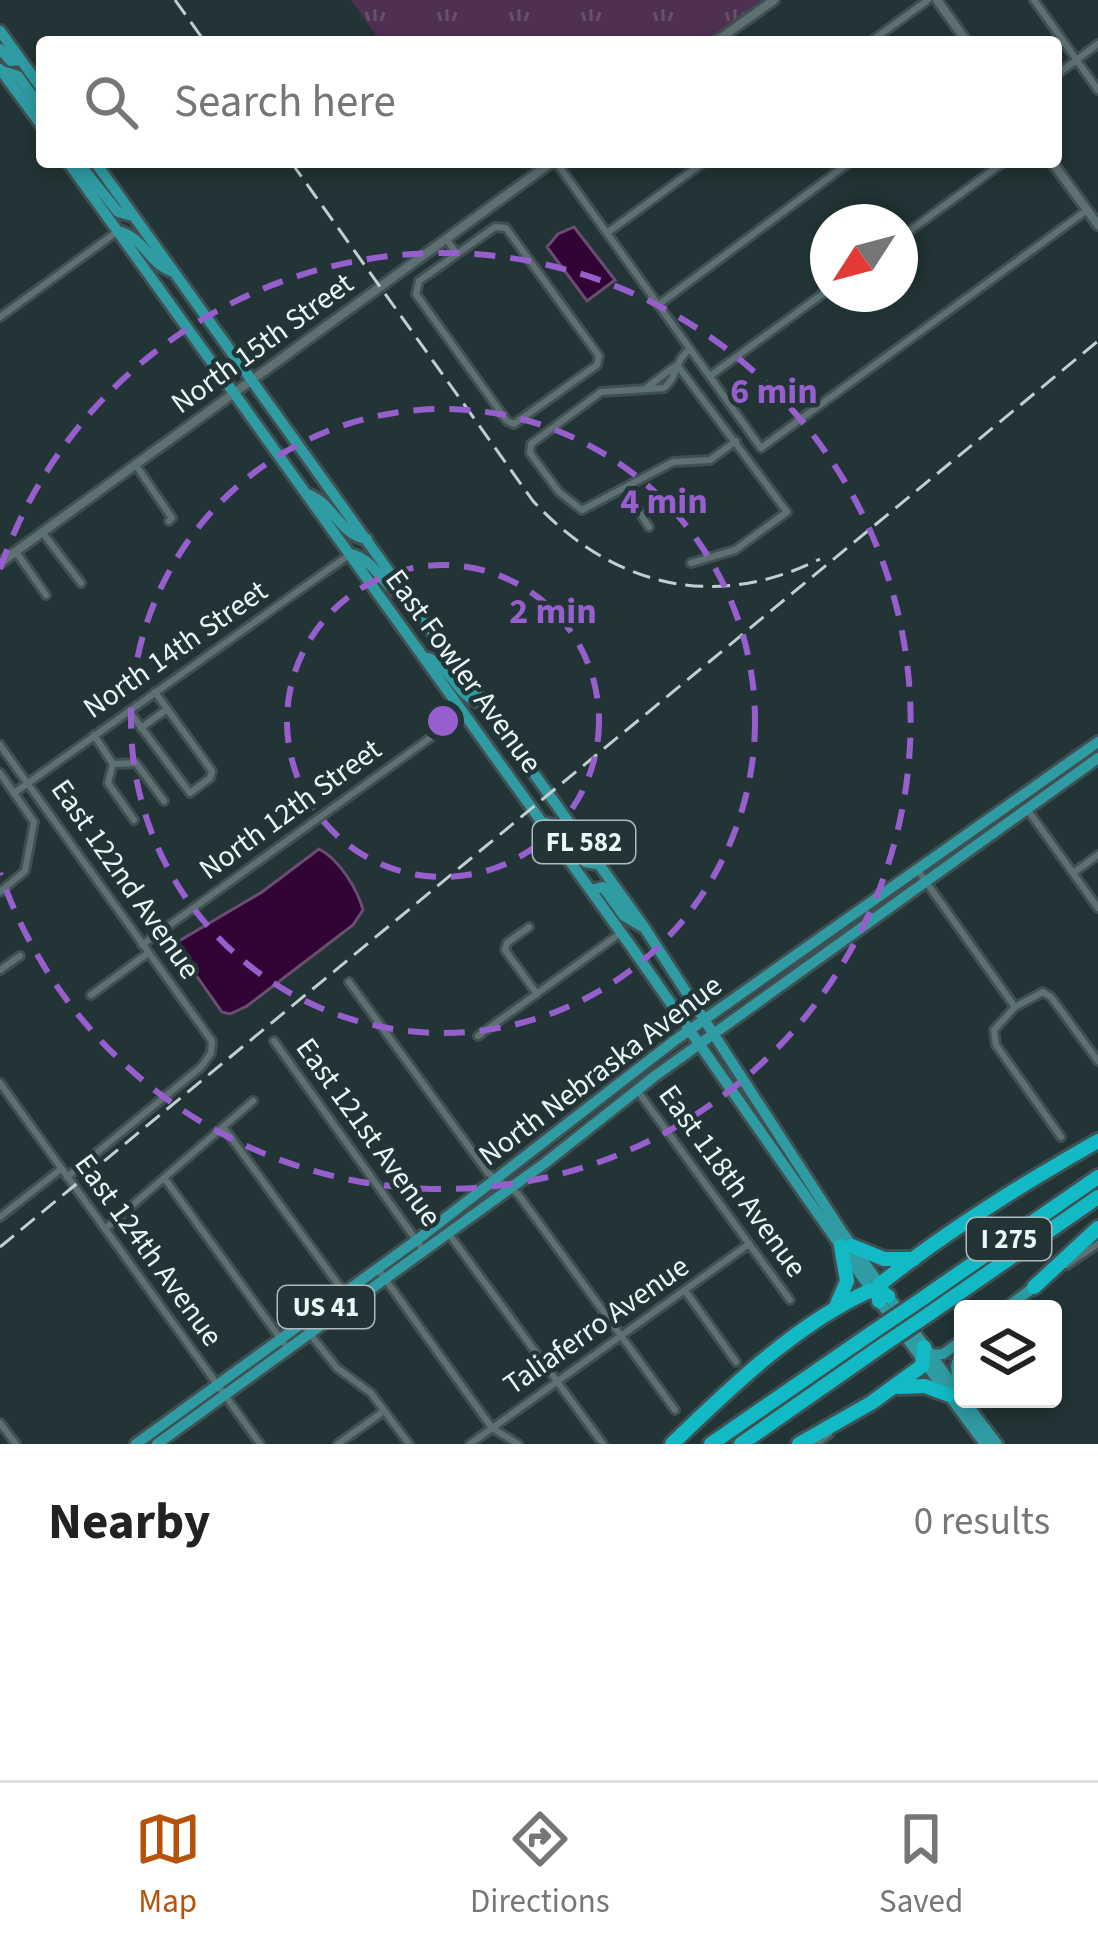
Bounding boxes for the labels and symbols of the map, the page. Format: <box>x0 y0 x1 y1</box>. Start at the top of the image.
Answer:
north arrow <box>810 204 918 312</box>
street label: North 15th Street <box>162 263 362 424</box>
text: 6 min <box>730 366 818 417</box>
text: 4 min <box>620 476 708 527</box>
street label: East Fowler Avenue <box>375 561 552 782</box>
street label: North 14th Street <box>74 570 276 729</box>
text: 2 min <box>509 586 597 637</box>
centre of rings <box>422 700 464 742</box>
street label: North 12th Street <box>190 729 390 890</box>
street label: East 122nd Avenue <box>40 771 211 988</box>
road number: FL 582 <box>533 821 635 863</box>
street label: North Nebraska Avenue <box>470 964 731 1176</box>
street label: East 121st Avenue <box>285 1029 452 1236</box>
street label: East 118th Avenue <box>648 1076 817 1286</box>
street label: East 124th Avenue <box>64 1145 233 1355</box>
road number: I 275 <box>967 1218 1051 1260</box>
street label: Taliaferro Avenue <box>495 1245 698 1405</box>
road number: US 41 <box>278 1286 374 1328</box>

